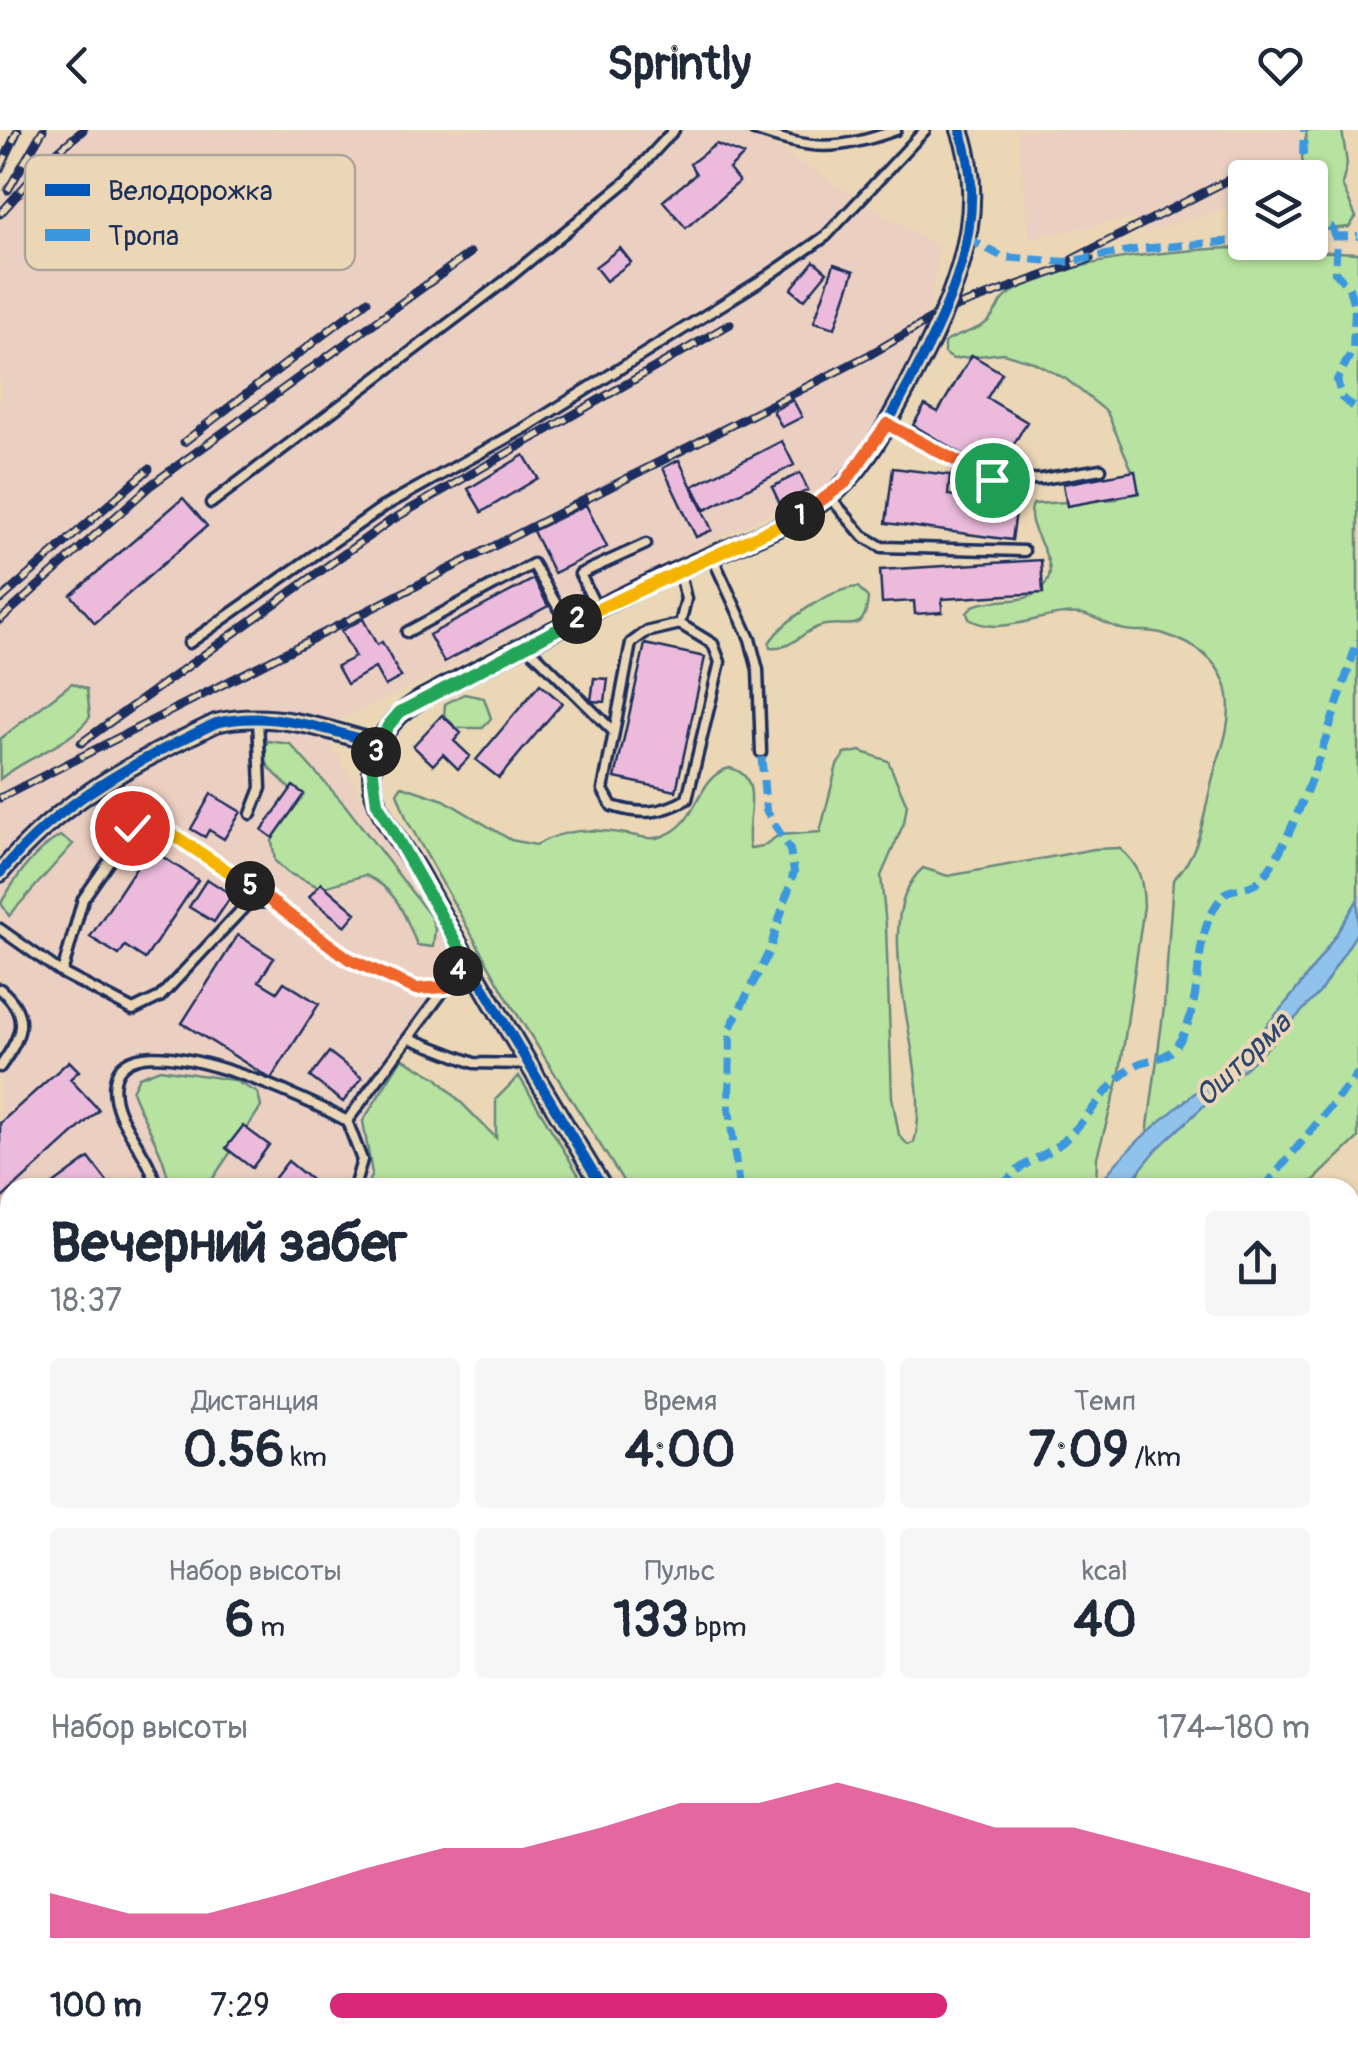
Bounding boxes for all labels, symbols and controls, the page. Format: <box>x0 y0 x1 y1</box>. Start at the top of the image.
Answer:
text: Sprintly <box>607 37 751 93</box>
icon: back <box>50 38 105 93</box>
icon: heart <box>1253 38 1308 93</box>
legend <box>25 155 355 270</box>
map controls <box>1228 160 1328 260</box>
button: layers <box>1228 160 1328 260</box>
text: Велодорожка <box>108 174 273 209</box>
text: Тропа <box>108 219 179 254</box>
pin <box>950 438 1035 523</box>
icon: arrive <box>965 453 1020 508</box>
pin: 1 <box>775 491 825 541</box>
text: 1 <box>795 498 805 533</box>
pin: 2 <box>552 594 602 644</box>
text: 2 <box>569 601 585 636</box>
pin: 3 <box>351 727 401 777</box>
text: 3 <box>368 734 384 769</box>
pin <box>90 786 175 871</box>
icon: check <box>105 801 160 856</box>
pin: 5 <box>225 861 275 911</box>
text: 5 <box>242 868 258 903</box>
pin: 4 <box>433 946 483 996</box>
text: 4 <box>450 953 466 988</box>
water label: Ошторма <box>1187 1004 1300 1115</box>
text: Вечерний забег <box>50 1209 407 1278</box>
button: share <box>1205 1211 1310 1316</box>
text: 18:37 <box>50 1281 122 1321</box>
text: Дистанция <box>191 1384 319 1419</box>
text: Время <box>643 1384 717 1419</box>
text: Темп <box>1074 1384 1136 1419</box>
text: 0.56 <box>183 1419 284 1482</box>
text: 4:00 <box>625 1419 735 1482</box>
text: 7:09 <box>1029 1419 1129 1482</box>
text: km <box>284 1440 327 1475</box>
text: /km <box>1129 1440 1181 1475</box>
text: Набор высоты <box>168 1554 342 1589</box>
text: Пульс <box>645 1554 715 1589</box>
text: kcal <box>1082 1554 1128 1589</box>
text: 6 <box>225 1589 254 1652</box>
text: 133 <box>613 1589 689 1652</box>
text: 40 <box>1073 1589 1137 1652</box>
text: m <box>254 1610 285 1645</box>
text: bpm <box>689 1610 747 1645</box>
text: Набор высоты <box>50 1708 248 1748</box>
text: 174–180 m <box>1157 1708 1310 1748</box>
text: 100 m <box>50 1986 142 2026</box>
text: 7:29 <box>210 1986 270 2026</box>

